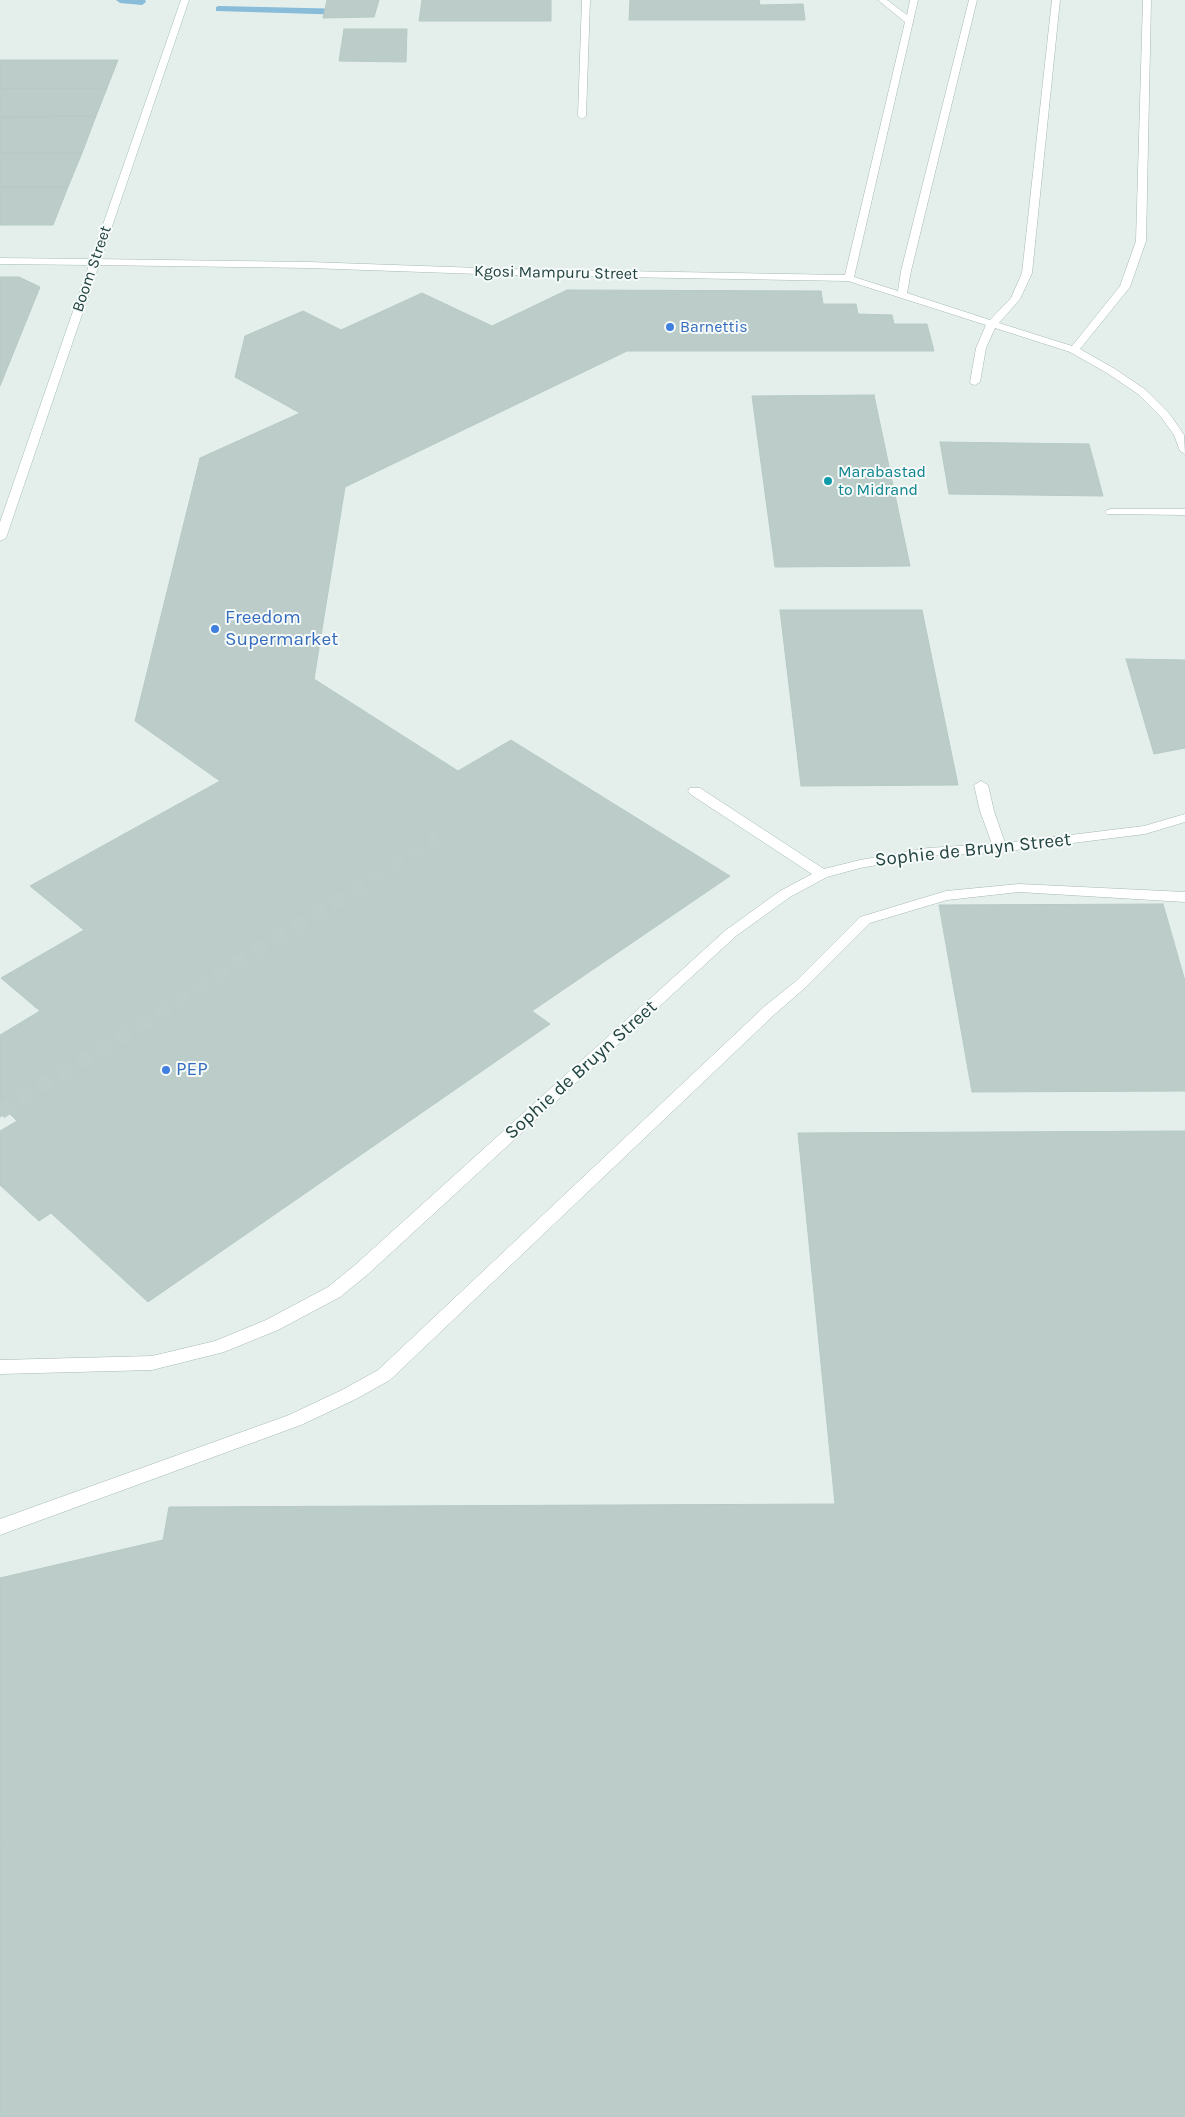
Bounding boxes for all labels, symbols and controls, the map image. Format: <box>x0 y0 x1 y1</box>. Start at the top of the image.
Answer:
street label: Boom Street <box>68 223 116 315</box>
street label: Kgosi Mampuru Street <box>474 262 638 284</box>
place label: Barnettis <box>680 317 748 337</box>
marker: Barnettis <box>664 321 676 333</box>
place label: Marabastad to Midrand <box>838 462 926 500</box>
marker: Marabastad to Midrand <box>822 475 834 487</box>
place label: Freedom Supermarket <box>225 607 338 651</box>
marker: Freedom Supermarket <box>209 623 221 635</box>
street label: Sophie de Bruyn Street <box>874 828 1072 872</box>
street label: Sophie de Bruyn Street <box>500 996 662 1144</box>
place label: PEP <box>176 1059 208 1081</box>
marker: PEP <box>160 1064 172 1076</box>

